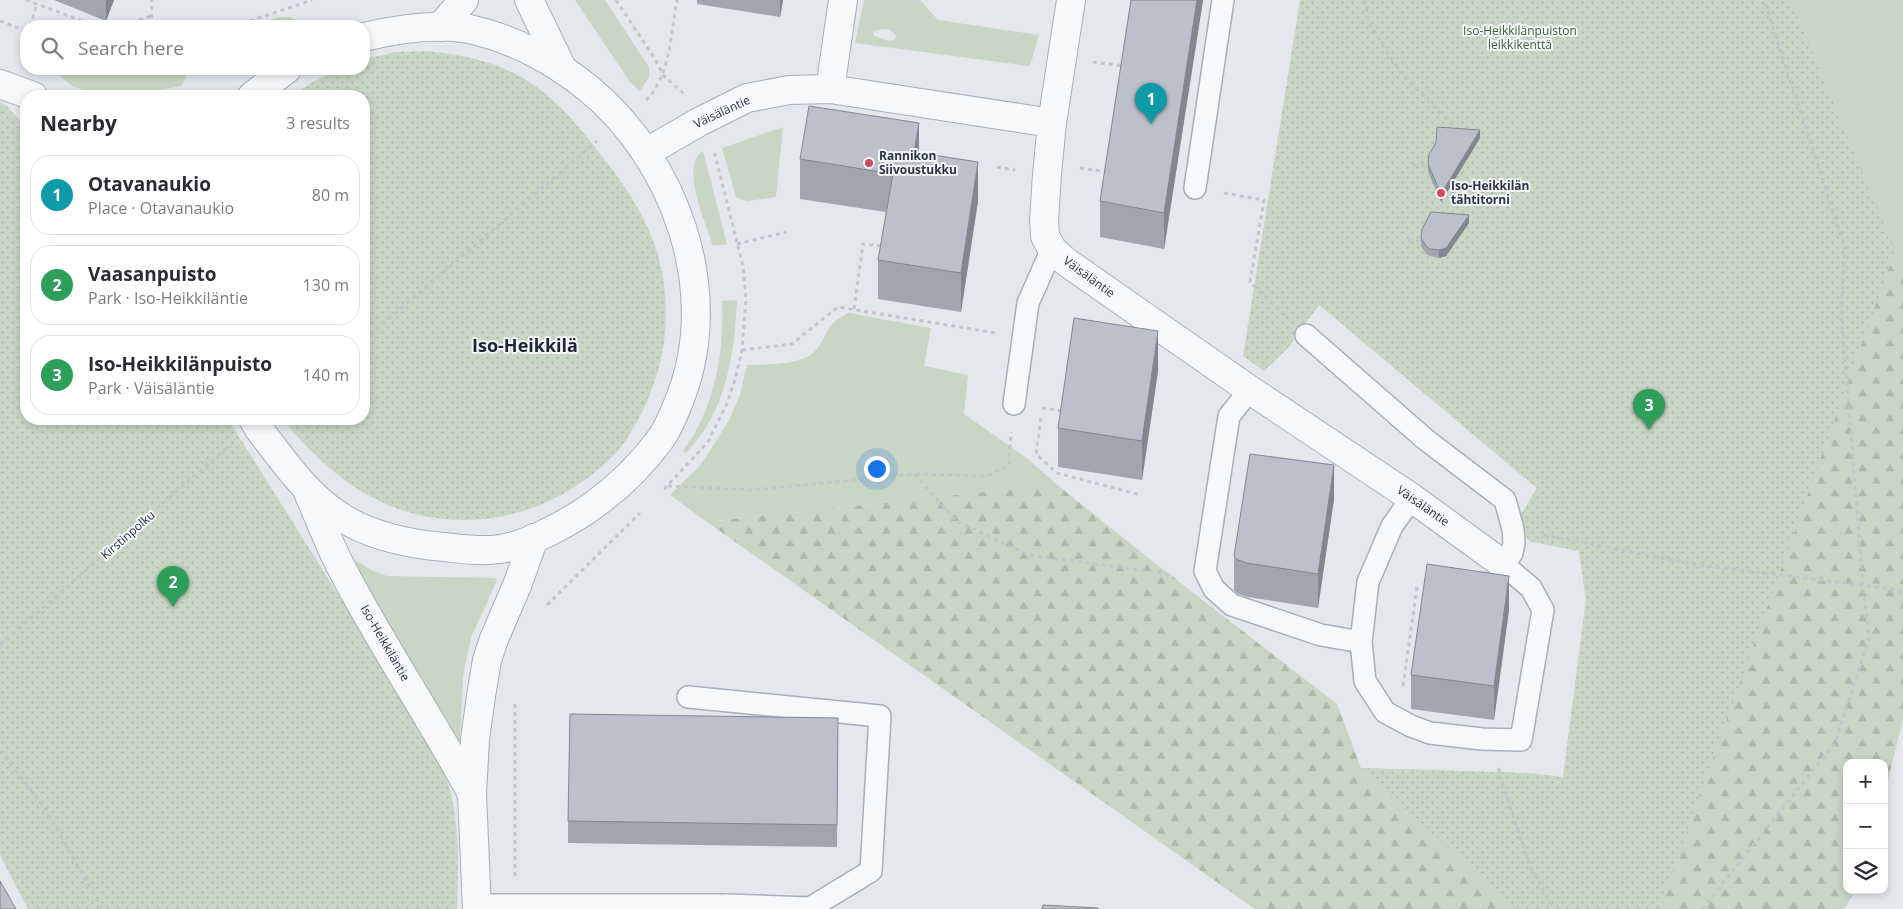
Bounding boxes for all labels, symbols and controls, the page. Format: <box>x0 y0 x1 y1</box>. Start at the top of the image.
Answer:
search box <box>20 20 370 75</box>
park label: Iso-Heikkilänpuiston leikkikenttä <box>1463 22 1577 53</box>
icon: search <box>38 34 66 62</box>
text: Search here <box>78 35 184 61</box>
pin: 1 <box>1135 83 1167 124</box>
street label: Väisäläntie <box>691 91 753 132</box>
text: Nearby <box>40 109 117 137</box>
text: 3 results <box>286 112 350 134</box>
place label: Rannikon Siivoustukku <box>879 147 957 178</box>
marker: Rannikon Siivoustukku <box>863 157 875 169</box>
text: Otavanaukio <box>88 171 211 197</box>
place label: Iso-Heikkilän tähtitorni <box>1451 177 1530 208</box>
text: 1 <box>52 184 62 206</box>
text: 80 m <box>312 184 349 206</box>
marker: Iso-Heikkilän tähtitorni <box>1435 187 1447 199</box>
text: Place · Otavanaukio <box>88 197 234 219</box>
street label: Väisäläntie <box>1060 252 1119 301</box>
text: Vaasanpuisto <box>88 261 216 287</box>
text: 2 <box>52 274 62 296</box>
text: 130 m <box>303 274 349 296</box>
text: Park · Iso-Heikkiläntie <box>88 287 248 309</box>
district label: Iso-Heikkilä <box>472 333 578 357</box>
text: Iso-Heikkilänpuisto <box>88 351 272 377</box>
text: 3 <box>52 364 62 386</box>
text: 140 m <box>303 364 349 386</box>
text: Park · Väisäläntie <box>88 377 214 399</box>
pin: 3 <box>1633 389 1665 430</box>
your location <box>864 456 890 482</box>
street label: Väisäläntie <box>1394 481 1453 530</box>
street label: Kirstinpolku <box>97 506 159 563</box>
pin: 2 <box>157 566 189 607</box>
street label: Iso-Heikkiläntie <box>357 601 414 684</box>
map controls <box>1843 759 1888 894</box>
button: + <box>1843 759 1888 804</box>
button: − <box>1843 804 1888 849</box>
button: layers <box>1843 849 1888 894</box>

